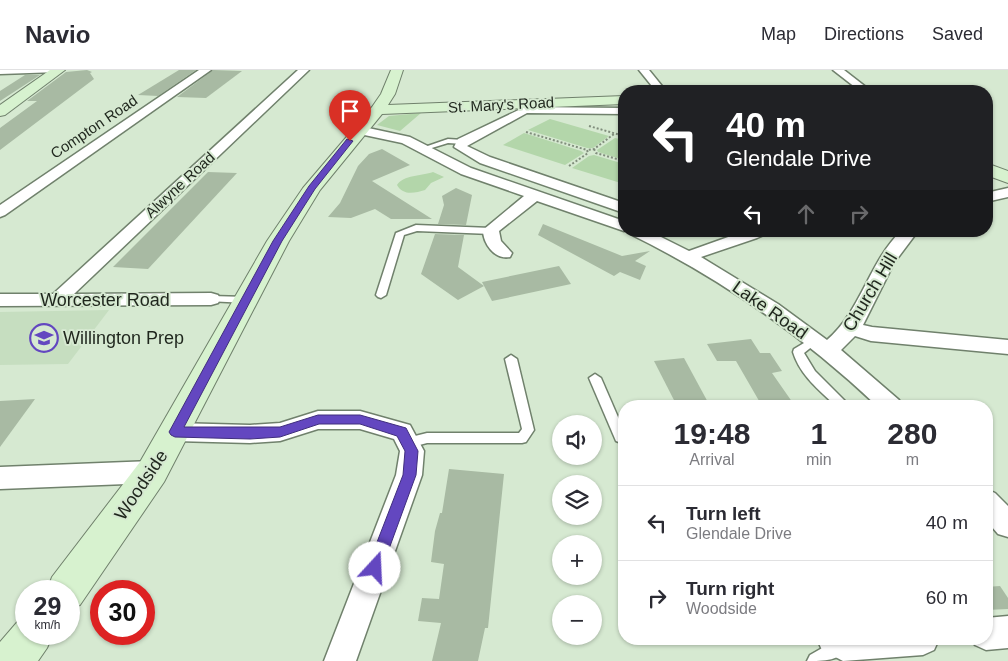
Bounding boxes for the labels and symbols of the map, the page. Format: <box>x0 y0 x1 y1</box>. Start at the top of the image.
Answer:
pin <box>329 90 371 141</box>
street label: Compton Road <box>47 91 140 162</box>
street label: St. Mary's Road <box>447 93 554 116</box>
street label: Alwyne Road <box>142 148 218 221</box>
street label: Church Hill <box>839 249 901 335</box>
street label: Lake Road <box>729 277 811 343</box>
street label: Worcester Road <box>40 290 170 310</box>
school or university icon: Willington Prep <box>29 323 59 353</box>
place label: Willington Prep <box>63 328 184 348</box>
street label: Woodside <box>110 446 172 524</box>
position arrow <box>348 541 400 593</box>
speed limit sign: 30 <box>90 580 155 645</box>

